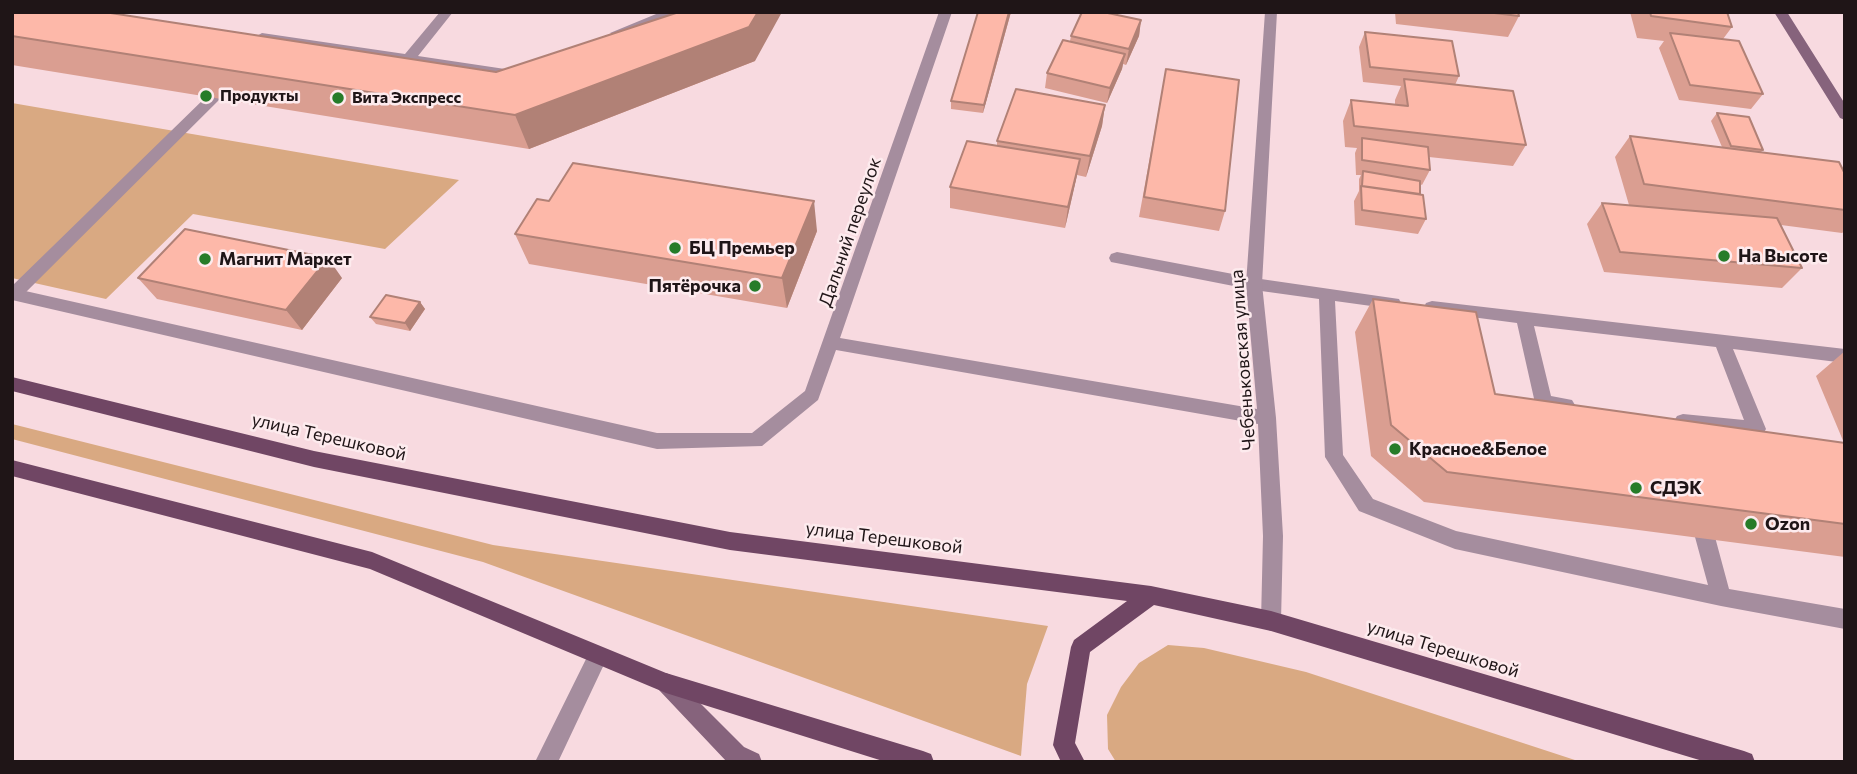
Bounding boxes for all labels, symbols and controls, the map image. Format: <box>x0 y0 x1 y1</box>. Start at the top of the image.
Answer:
place label: Продукты <box>220 86 299 106</box>
marker: Продукты <box>198 88 214 104</box>
place label: Вита Экспресс <box>352 88 461 108</box>
marker: Вита Экспресс <box>330 90 346 106</box>
street label: Дальний переулок <box>814 155 886 309</box>
place label: БЦ Премьер <box>689 237 795 259</box>
marker: БЦ Премьер <box>667 240 683 256</box>
place label: На Высоте <box>1738 245 1828 267</box>
place label: Магнит Маркет <box>219 248 352 270</box>
marker: На Высоте <box>1716 248 1732 264</box>
marker: Магнит Маркет <box>197 251 213 267</box>
street label: Чебеньковская улица <box>1226 269 1260 451</box>
place label: Пятёрочка <box>649 275 741 297</box>
marker: Пятёрочка <box>747 278 763 294</box>
street label: улица Терешковой <box>250 409 408 465</box>
place label: Красное&Белое <box>1409 438 1547 460</box>
marker: Красное&Белое <box>1387 441 1403 457</box>
place label: СДЭК <box>1650 477 1702 499</box>
marker: СДЭК <box>1628 480 1644 496</box>
place label: Ozon <box>1765 513 1810 535</box>
marker: Ozon <box>1743 516 1759 532</box>
street label: улица Терешковой <box>804 518 964 558</box>
street label: улица Терешковой <box>1364 616 1522 682</box>

